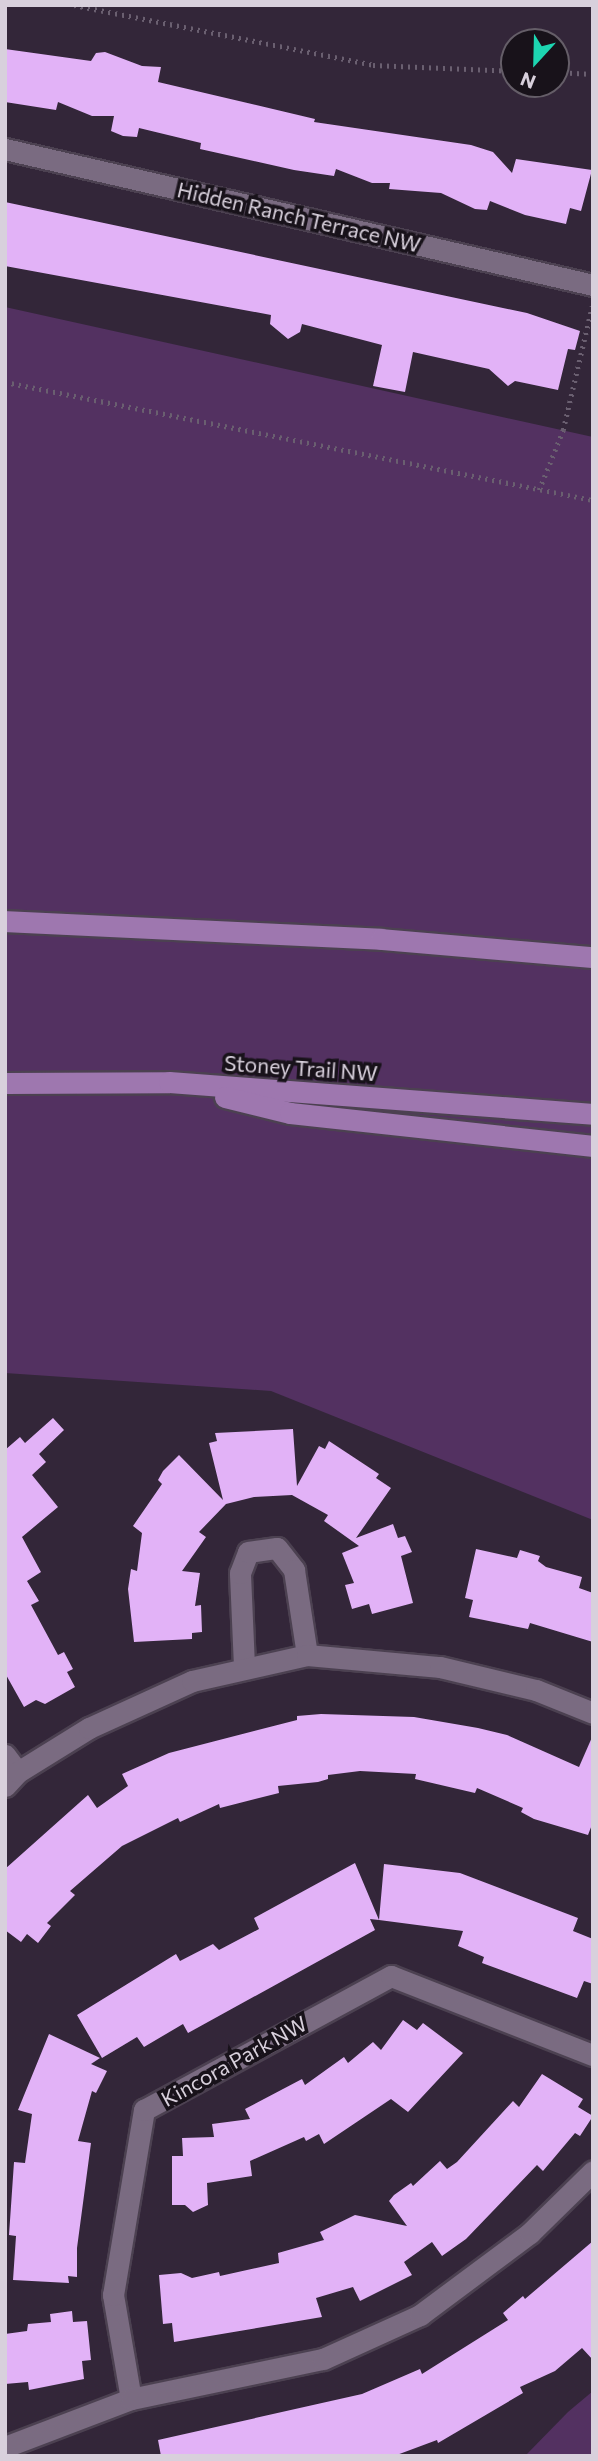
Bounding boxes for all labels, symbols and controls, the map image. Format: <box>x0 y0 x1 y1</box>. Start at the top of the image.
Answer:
north arrow <box>500 28 570 98</box>
text: N <box>517 68 539 94</box>
street label: Hidden Ranch Terrace NW <box>175 177 423 257</box>
street label: Stoney Trail NW <box>223 1050 379 1086</box>
street label: Kincora Park NW <box>157 2011 311 2111</box>

